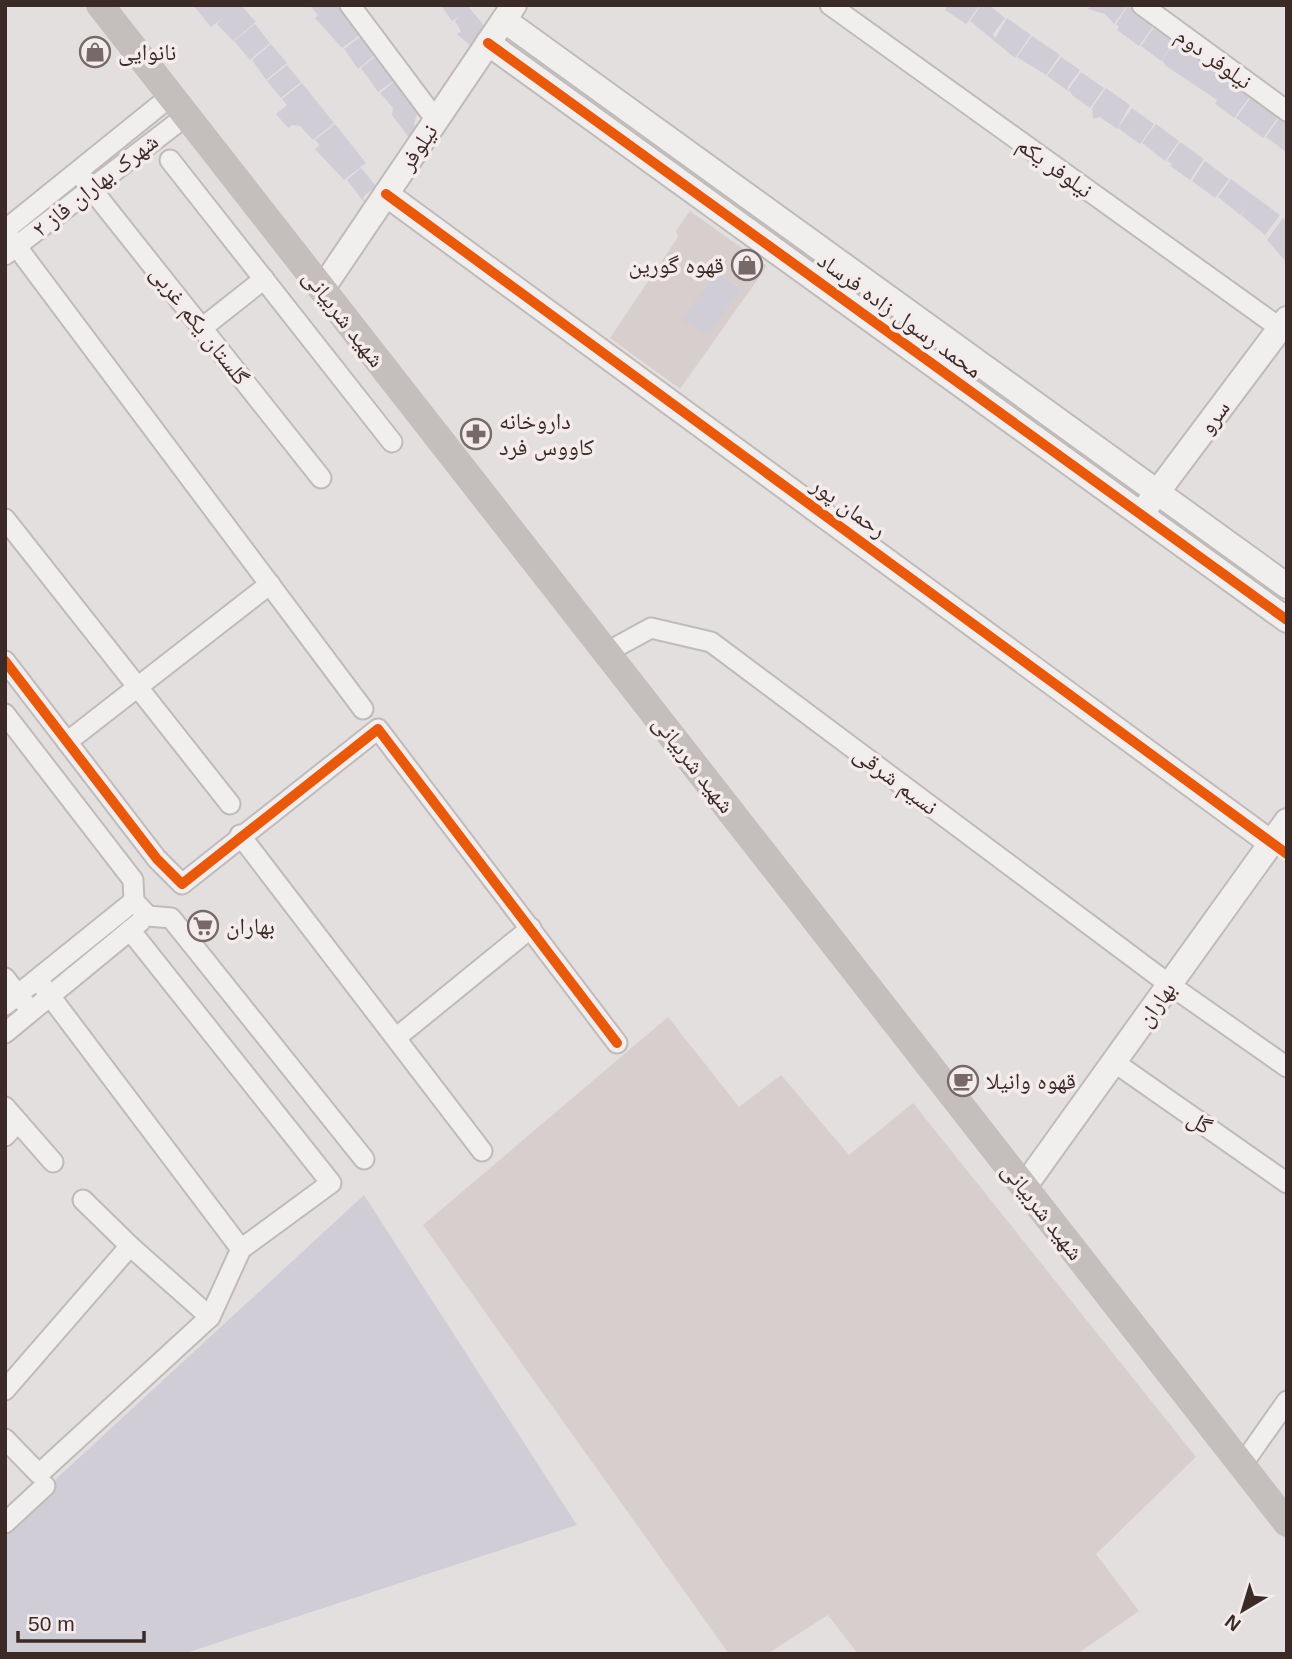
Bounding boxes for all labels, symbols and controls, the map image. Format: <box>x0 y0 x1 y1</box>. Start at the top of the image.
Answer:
street label: نیلوفر دوم <box>1169 22 1257 97</box>
shop icon: نانوایی <box>78 35 112 69</box>
place label: نانوایی <box>118 39 176 66</box>
street label: نیلوفر <box>393 119 443 176</box>
street label: شهرک بهاران فاز ۲ <box>27 128 164 243</box>
street label: نیلوفر یکم <box>1010 131 1098 205</box>
street label: محمد رسول زاده فرساد <box>812 247 987 384</box>
shop icon: قهوه گورین <box>730 248 764 282</box>
place label: قهوه گورین <box>629 252 724 279</box>
street label: گلستان یکم غربی <box>143 260 255 392</box>
street label: شهید شربیانی <box>297 264 390 373</box>
street label: سرو <box>1193 395 1235 439</box>
place label: داروخانه کاووس فرد <box>499 408 595 461</box>
pharmacy icon: داروخانه کاووس فرد <box>459 417 493 451</box>
street label: رحمان پور <box>805 471 892 544</box>
street label: شهید شربیانی <box>647 710 740 819</box>
street label: نسیم شرقی <box>847 740 943 822</box>
supermarket icon: بهاران <box>186 909 220 943</box>
place label: بهاران <box>226 913 275 940</box>
street label: بهاران <box>1131 977 1182 1032</box>
cafe icon: قهوه وانیلا <box>946 1064 980 1098</box>
place label: قهوه وانیلا <box>986 1068 1076 1094</box>
street label: گل <box>1182 1105 1217 1140</box>
street label: شهید شربیانی <box>996 1157 1089 1266</box>
north arrow <box>1208 1575 1278 1645</box>
scale bar <box>18 1600 144 1644</box>
text: N <box>1221 1611 1245 1636</box>
text: 50 m <box>28 1612 75 1635</box>

